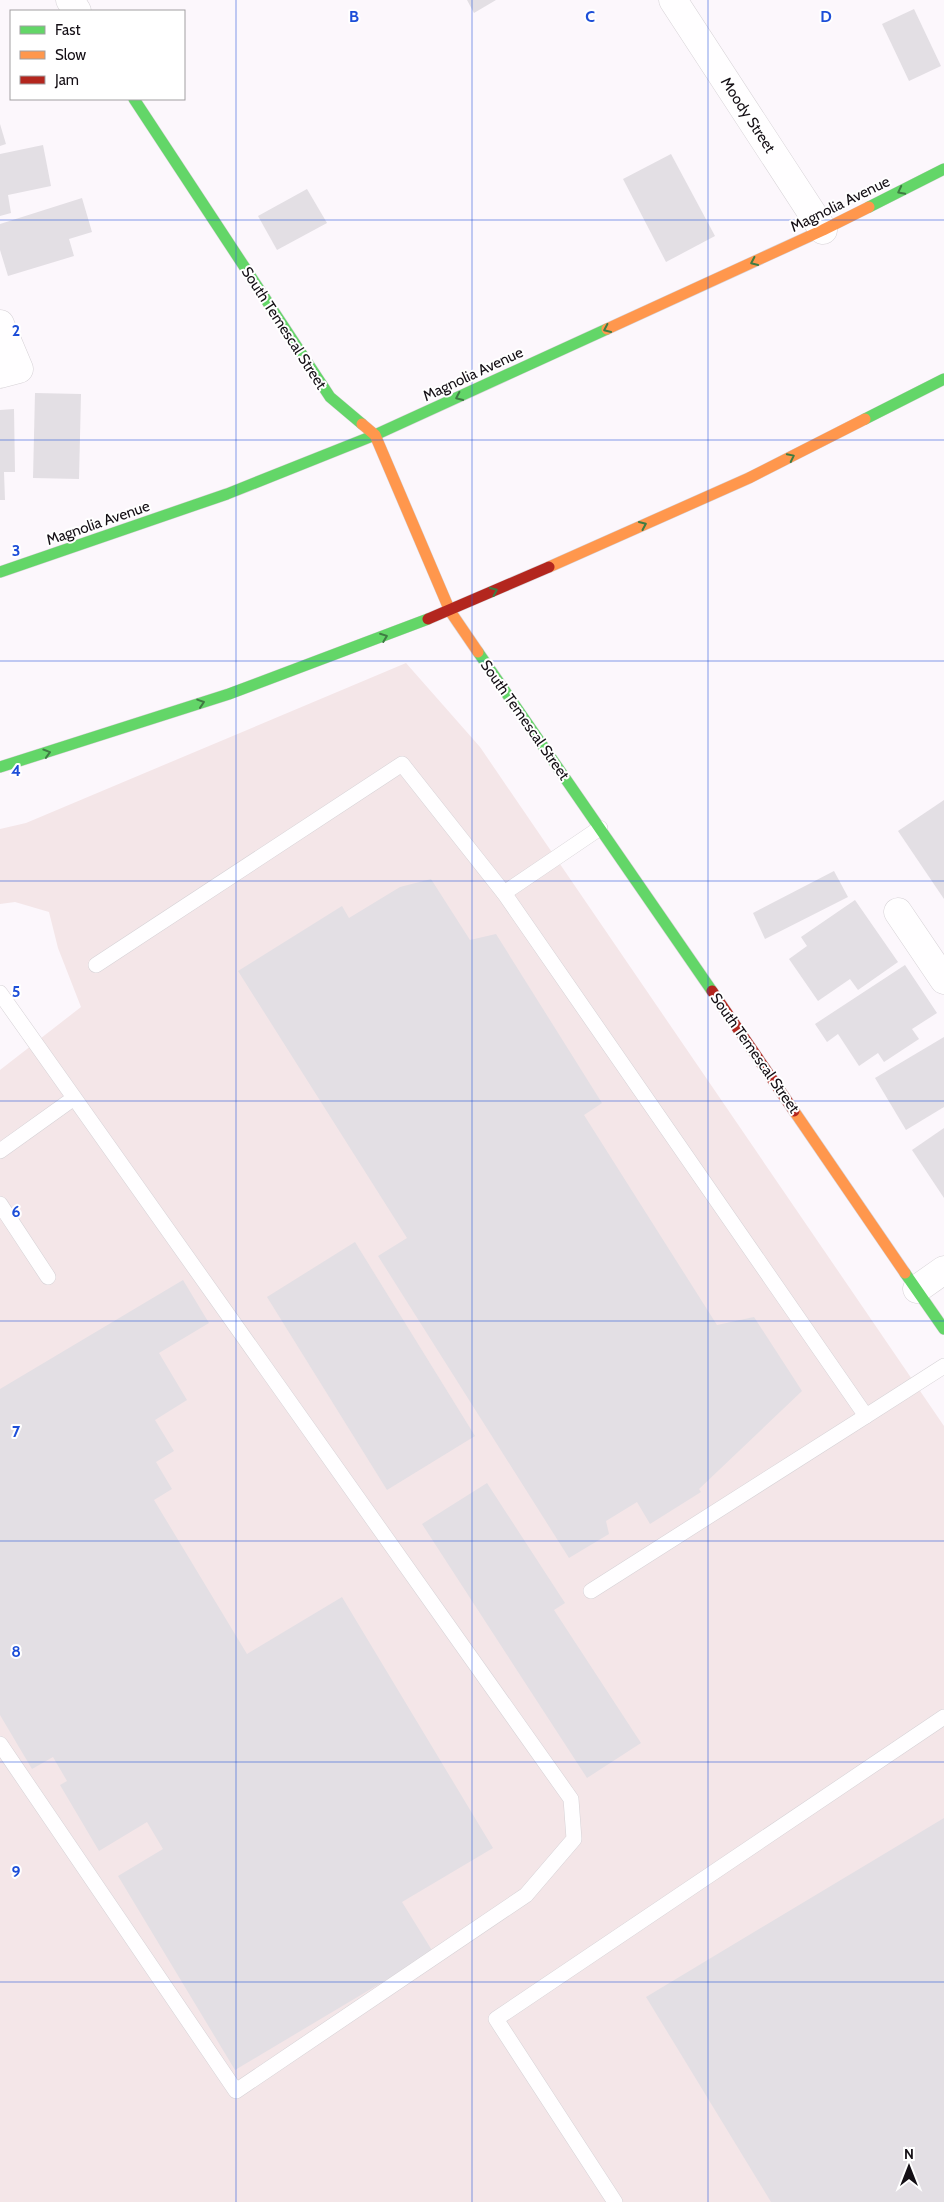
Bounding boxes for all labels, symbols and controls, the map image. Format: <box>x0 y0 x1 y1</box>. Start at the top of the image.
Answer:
text: B <box>349 7 359 26</box>
text: C <box>585 7 595 26</box>
text: D <box>820 7 832 26</box>
legend <box>10 10 185 100</box>
text: Fast <box>55 21 80 39</box>
text: Slow <box>55 46 86 64</box>
text: Jam <box>54 71 79 89</box>
street label: Moody Street <box>717 74 779 156</box>
street label: Magnolia Avenue <box>787 172 893 236</box>
one-way arrow <box>897 185 906 195</box>
one-way arrow <box>750 255 759 266</box>
street label: South Temescal Street <box>238 263 330 393</box>
text: 2 <box>12 321 20 340</box>
one-way arrow <box>603 323 612 333</box>
street label: Magnolia Avenue <box>420 343 526 405</box>
one-way arrow <box>455 390 464 401</box>
one-way arrow <box>785 453 794 463</box>
street label: Magnolia Avenue <box>44 497 152 549</box>
one-way arrow <box>638 520 647 531</box>
text: 3 <box>12 541 20 560</box>
one-way arrow <box>489 587 498 597</box>
one-way arrow <box>379 633 387 643</box>
street label: South Temescal Street <box>477 656 573 784</box>
one-way arrow <box>197 699 205 709</box>
one-way arrow <box>42 749 50 759</box>
text: 4 <box>11 761 21 780</box>
text: 5 <box>12 982 20 1001</box>
street label: South Temescal Street <box>707 989 803 1117</box>
text: 6 <box>12 1202 21 1221</box>
text: 7 <box>12 1422 21 1441</box>
text: 8 <box>11 1642 21 1661</box>
text: 9 <box>12 1862 21 1881</box>
north arrow <box>884 2142 934 2192</box>
text: N <box>904 2145 914 2163</box>

